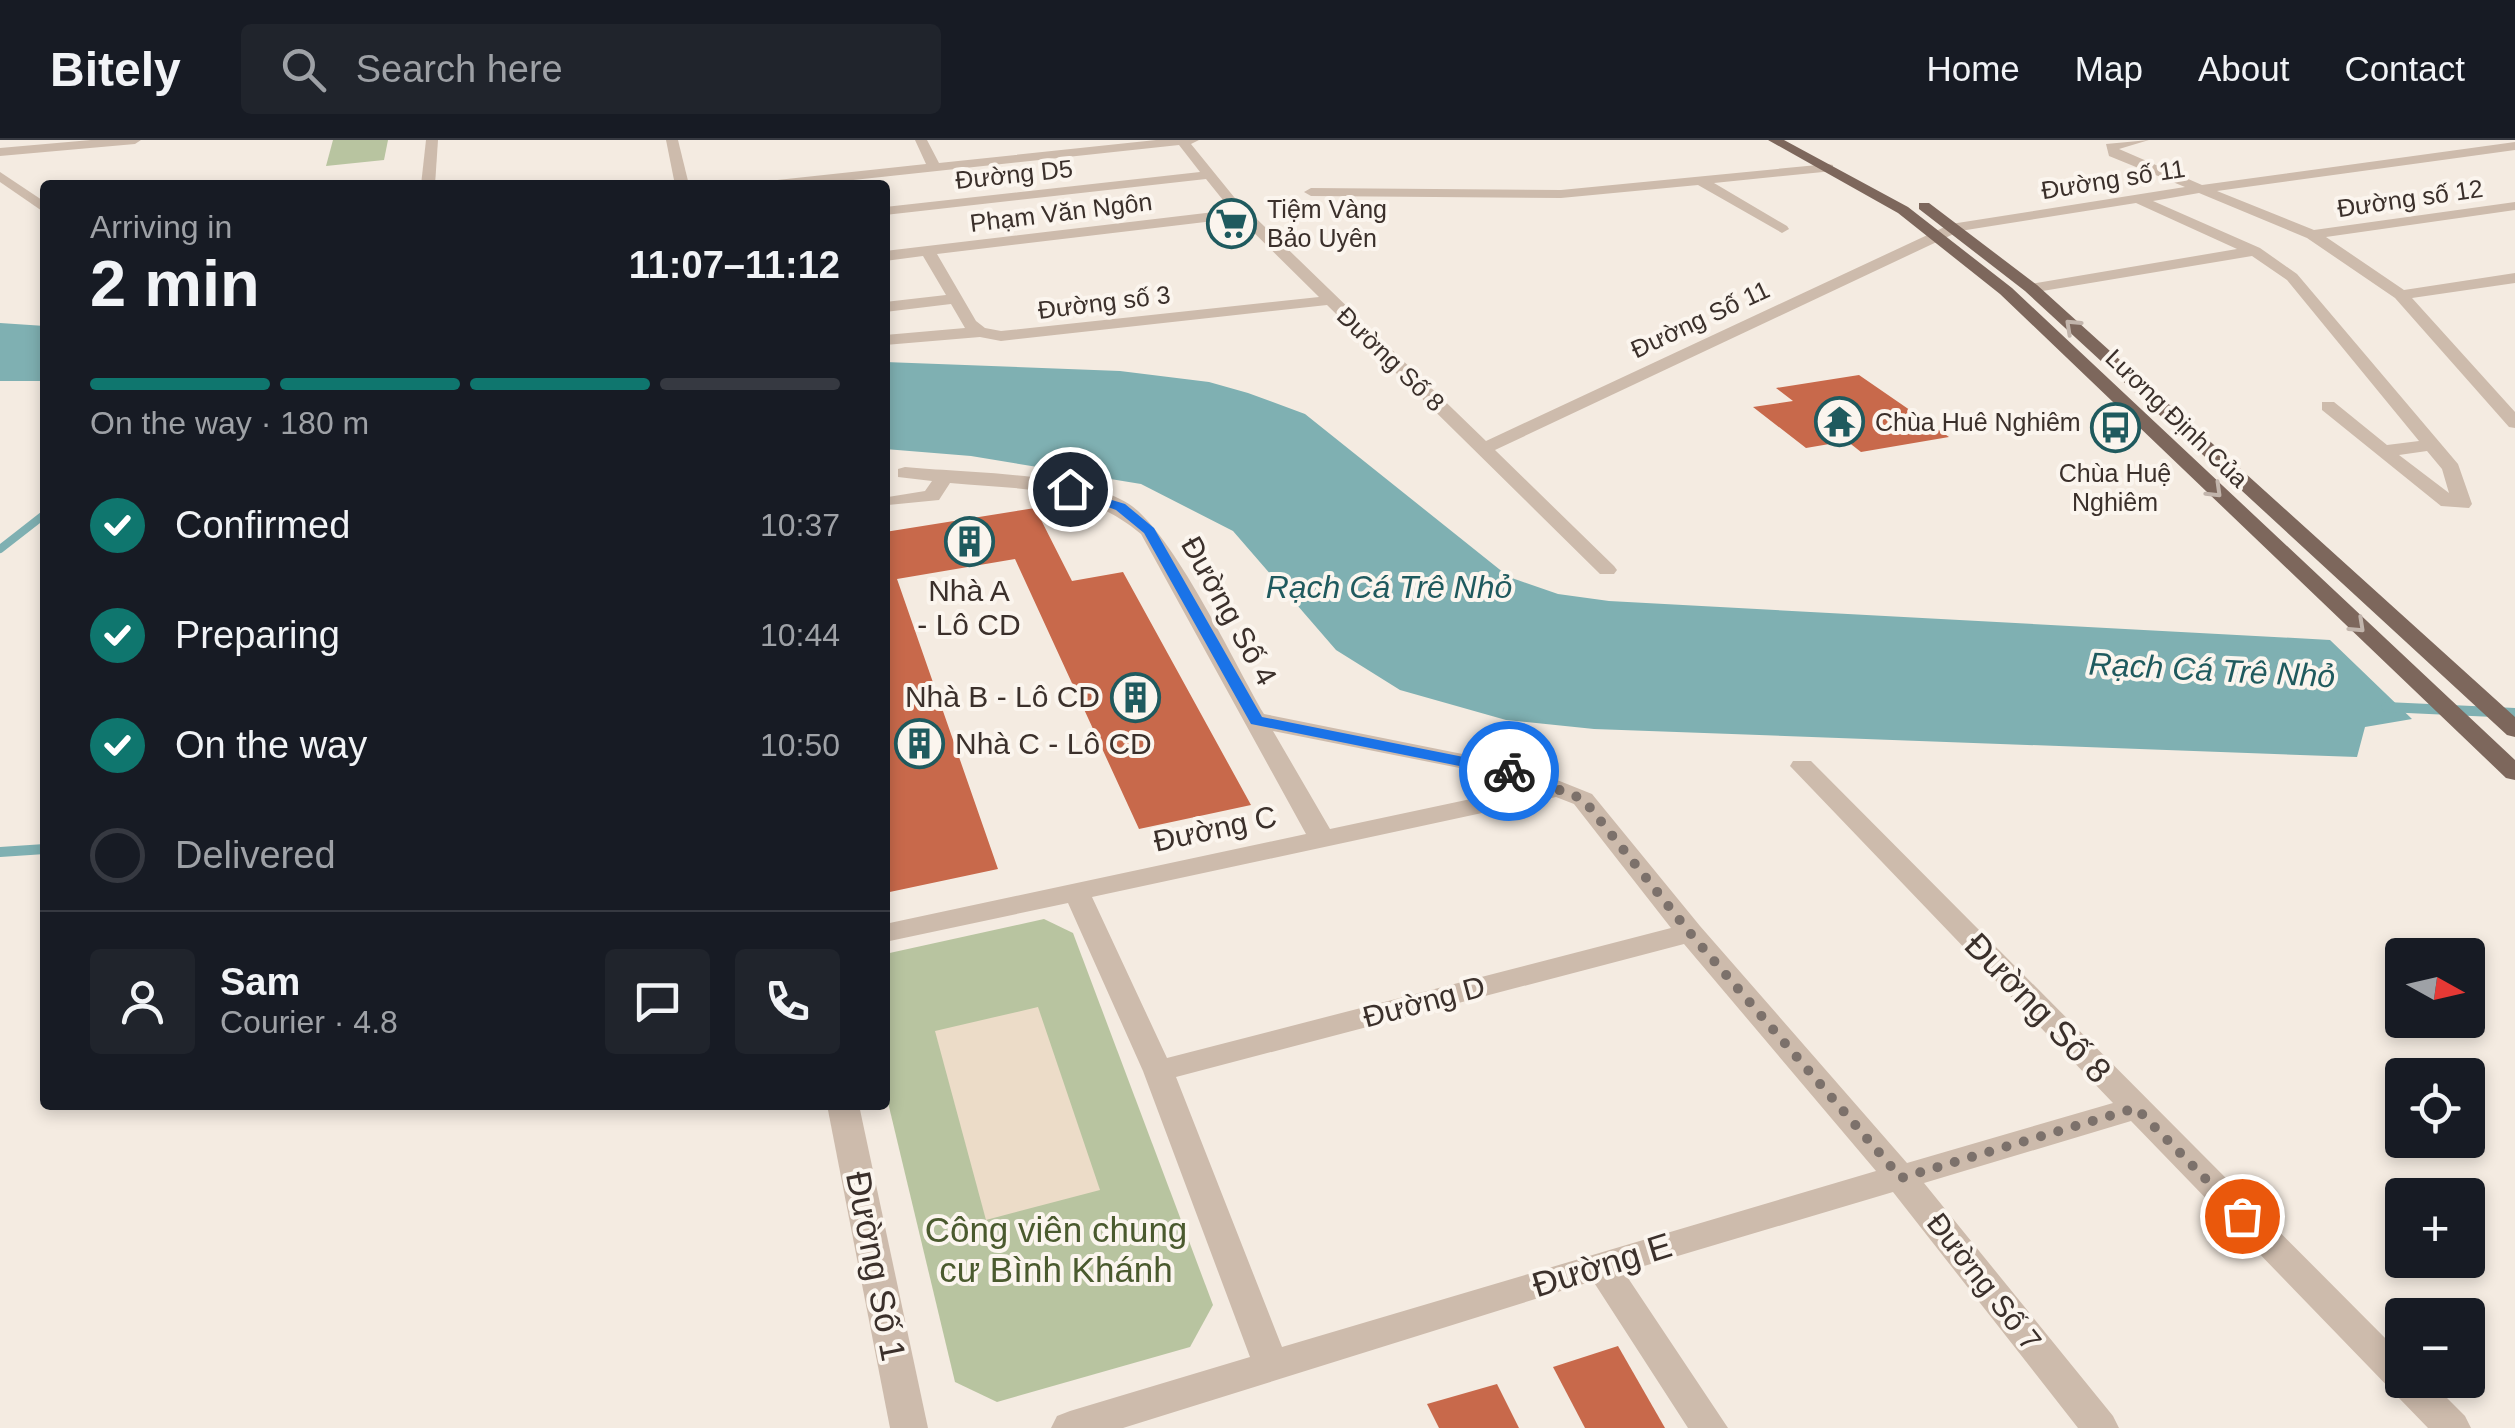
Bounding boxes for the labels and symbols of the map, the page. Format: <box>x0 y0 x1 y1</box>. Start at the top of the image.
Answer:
street label: Đường D5 <box>954 154 1074 194</box>
street label: Đường số 11 <box>2039 154 2187 204</box>
street label: Đường số 12 <box>2335 174 2485 222</box>
street label: Phạm Văn Ngôn <box>968 187 1154 237</box>
place label: Tiệm Vàng Bảo Uyên <box>1267 195 1387 252</box>
supermarket icon: Tiệm Vàng Bảo Uyên <box>1206 197 1258 249</box>
street label: Đường Số 11 <box>1626 275 1774 363</box>
street label: Đường số 3 <box>1036 280 1172 324</box>
street label: Đường Số 8 <box>1332 301 1450 417</box>
one-way arrow <box>2065 320 2084 338</box>
street label: Lương Định Của <box>2100 343 2254 493</box>
temple icon: Chùa Huê Nghiêm <box>1814 396 1866 448</box>
bus stop icon: Chùa Huệ Nghiêm <box>2089 401 2141 453</box>
place label: Chùa Huê Nghiêm <box>1875 408 2081 436</box>
pin <box>1028 447 1113 532</box>
place label: Chùa Huệ Nghiêm <box>2059 459 2171 516</box>
one-way arrow <box>2203 479 2221 497</box>
building icon: Nhà A - Lô CD <box>943 516 995 568</box>
street label: Đường Số 4 <box>1175 531 1284 691</box>
water label: Rạch Cá Trê Nhỏ <box>1266 569 1512 605</box>
place label: Nhà A - Lô CD <box>917 574 1021 641</box>
one-way arrow <box>2346 614 2365 632</box>
water label: Rạch Cá Trê Nhỏ <box>2088 646 2336 694</box>
building icon: Nhà B - Lô CD <box>1109 671 1161 723</box>
place label: Nhà B - Lô CD <box>905 680 1100 713</box>
building icon: Nhà C - Lô CD <box>894 718 946 770</box>
courier <box>1459 721 1559 821</box>
place label: Nhà C - Lô CD <box>955 727 1152 760</box>
street label: Đường C <box>1150 799 1279 858</box>
street label: Đường Số 8 <box>1958 925 2119 1090</box>
north arrow <box>2385 938 2485 1038</box>
street label: Đường D <box>1359 969 1488 1034</box>
street label: Đường Số 1 <box>839 1168 914 1364</box>
pin <box>2200 1174 2285 1259</box>
street label: Đường Số 7 <box>1921 1207 2048 1357</box>
park label: Công viên chung cư Bình Khánh <box>925 1210 1187 1289</box>
street label: Đường E <box>1527 1225 1676 1304</box>

